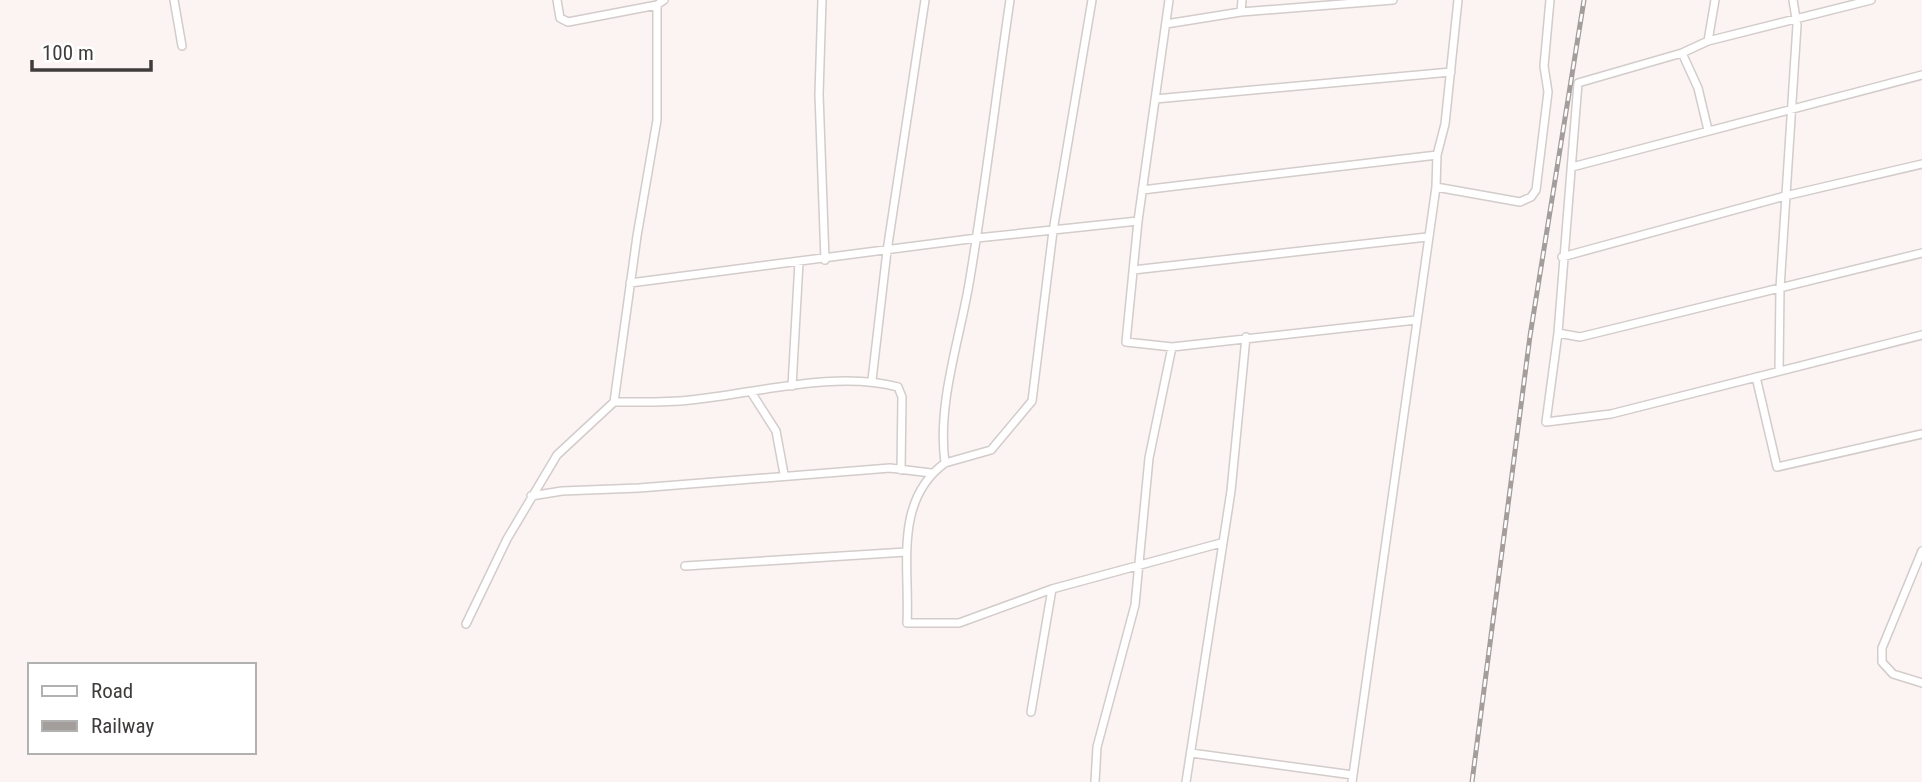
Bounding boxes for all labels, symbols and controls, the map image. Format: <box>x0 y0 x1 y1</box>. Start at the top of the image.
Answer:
scale bar <box>32 28 150 72</box>
text: 100 m <box>42 41 94 65</box>
legend <box>28 663 256 754</box>
text: Road <box>91 679 133 703</box>
text: Railway <box>91 714 154 738</box>

